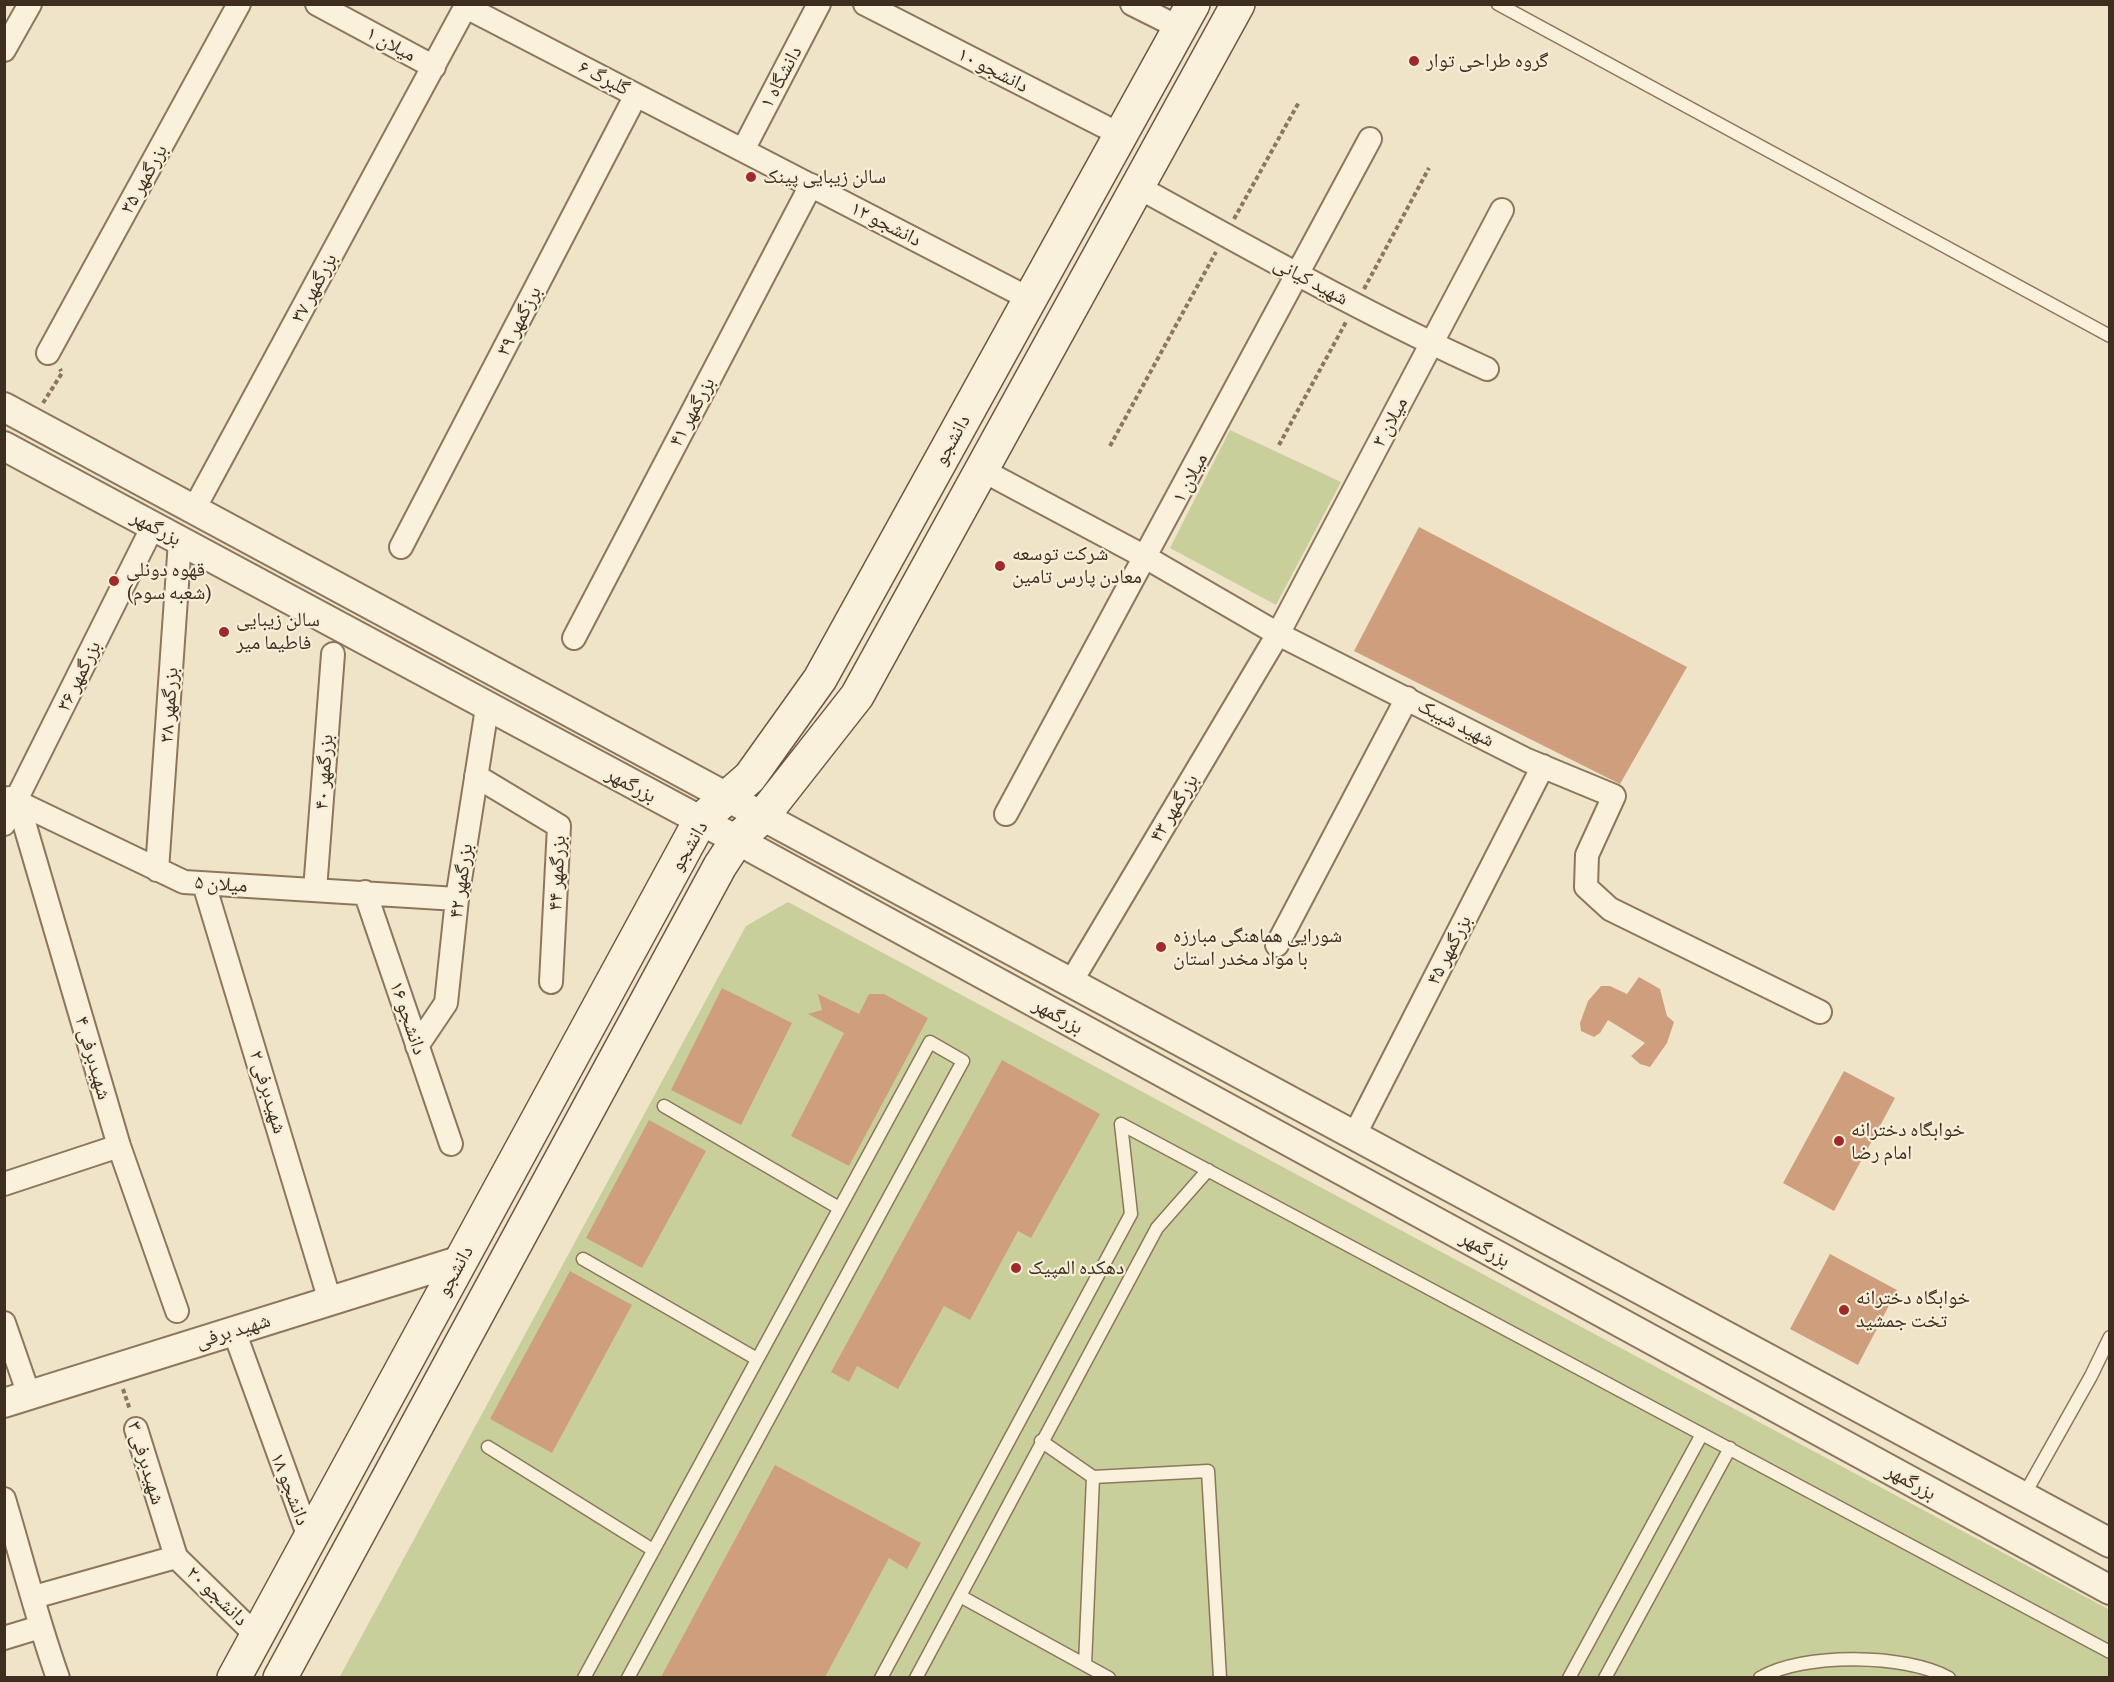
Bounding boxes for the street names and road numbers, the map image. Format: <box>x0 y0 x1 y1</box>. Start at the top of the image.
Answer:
street label: میلان ۱ <box>362 21 420 67</box>
street label: دانشگاه ۱ <box>755 42 807 112</box>
street label: دانشجو ۱۰ <box>954 42 1032 98</box>
street label: گلبرگ ۶ <box>574 55 634 101</box>
street label: بزرگمهر ۳۵ <box>115 140 173 218</box>
street label: دانشجو ۱۲ <box>847 196 925 252</box>
street label: بزرگمهر ۳۷ <box>286 249 342 327</box>
street label: شهید کیانی <box>1270 251 1352 311</box>
street label: برزگمهر ۳۹ <box>491 282 547 360</box>
street label: بزرگمهر ۴۱ <box>664 373 720 451</box>
street label: میلان ۳ <box>1367 393 1413 451</box>
street label: دانشجو <box>928 410 976 470</box>
street label: میلان ۱ <box>1167 449 1213 507</box>
street label: بزرگمهر <box>127 505 185 551</box>
street label: بزرگمهر ۳۶ <box>52 637 106 715</box>
street label: بزرگمهر ۳۸ <box>154 667 184 743</box>
street label: شهید شیبک <box>1414 693 1498 753</box>
street label: بزرگمهر ۴۰ <box>309 734 339 810</box>
street label: بزرگمهر <box>602 762 660 808</box>
street label: بزرگمهر ۴۳ <box>1144 770 1204 846</box>
street label: دانشجو <box>665 816 713 876</box>
street label: بزرگمهر ۴۴ <box>543 835 571 911</box>
street label: بزرگمهر ۴۲ <box>444 842 478 920</box>
street label: میلان ۵ <box>194 870 248 898</box>
street label: بزرگمهر ۴۵ <box>1421 911 1477 989</box>
street label: دانشجو ۱۶ <box>384 978 432 1058</box>
street label: بزرگمهر <box>1029 993 1087 1039</box>
street label: شهیدبرفی ۴ <box>70 1013 116 1103</box>
street label: شهیدبرفی ۲ <box>244 1047 292 1137</box>
street label: بزرگمهر <box>1456 1226 1514 1272</box>
street label: دانشجو <box>431 1241 479 1301</box>
street label: شهید برفی <box>193 1308 273 1354</box>
street label: شهیدبرفی ۳ <box>122 1418 170 1508</box>
street label: دانشجو ۱۸ <box>265 1449 315 1529</box>
street label: بزرگمهر <box>1882 1459 1940 1505</box>
street label: دانشجو ۲۰ <box>181 1561 253 1631</box>

